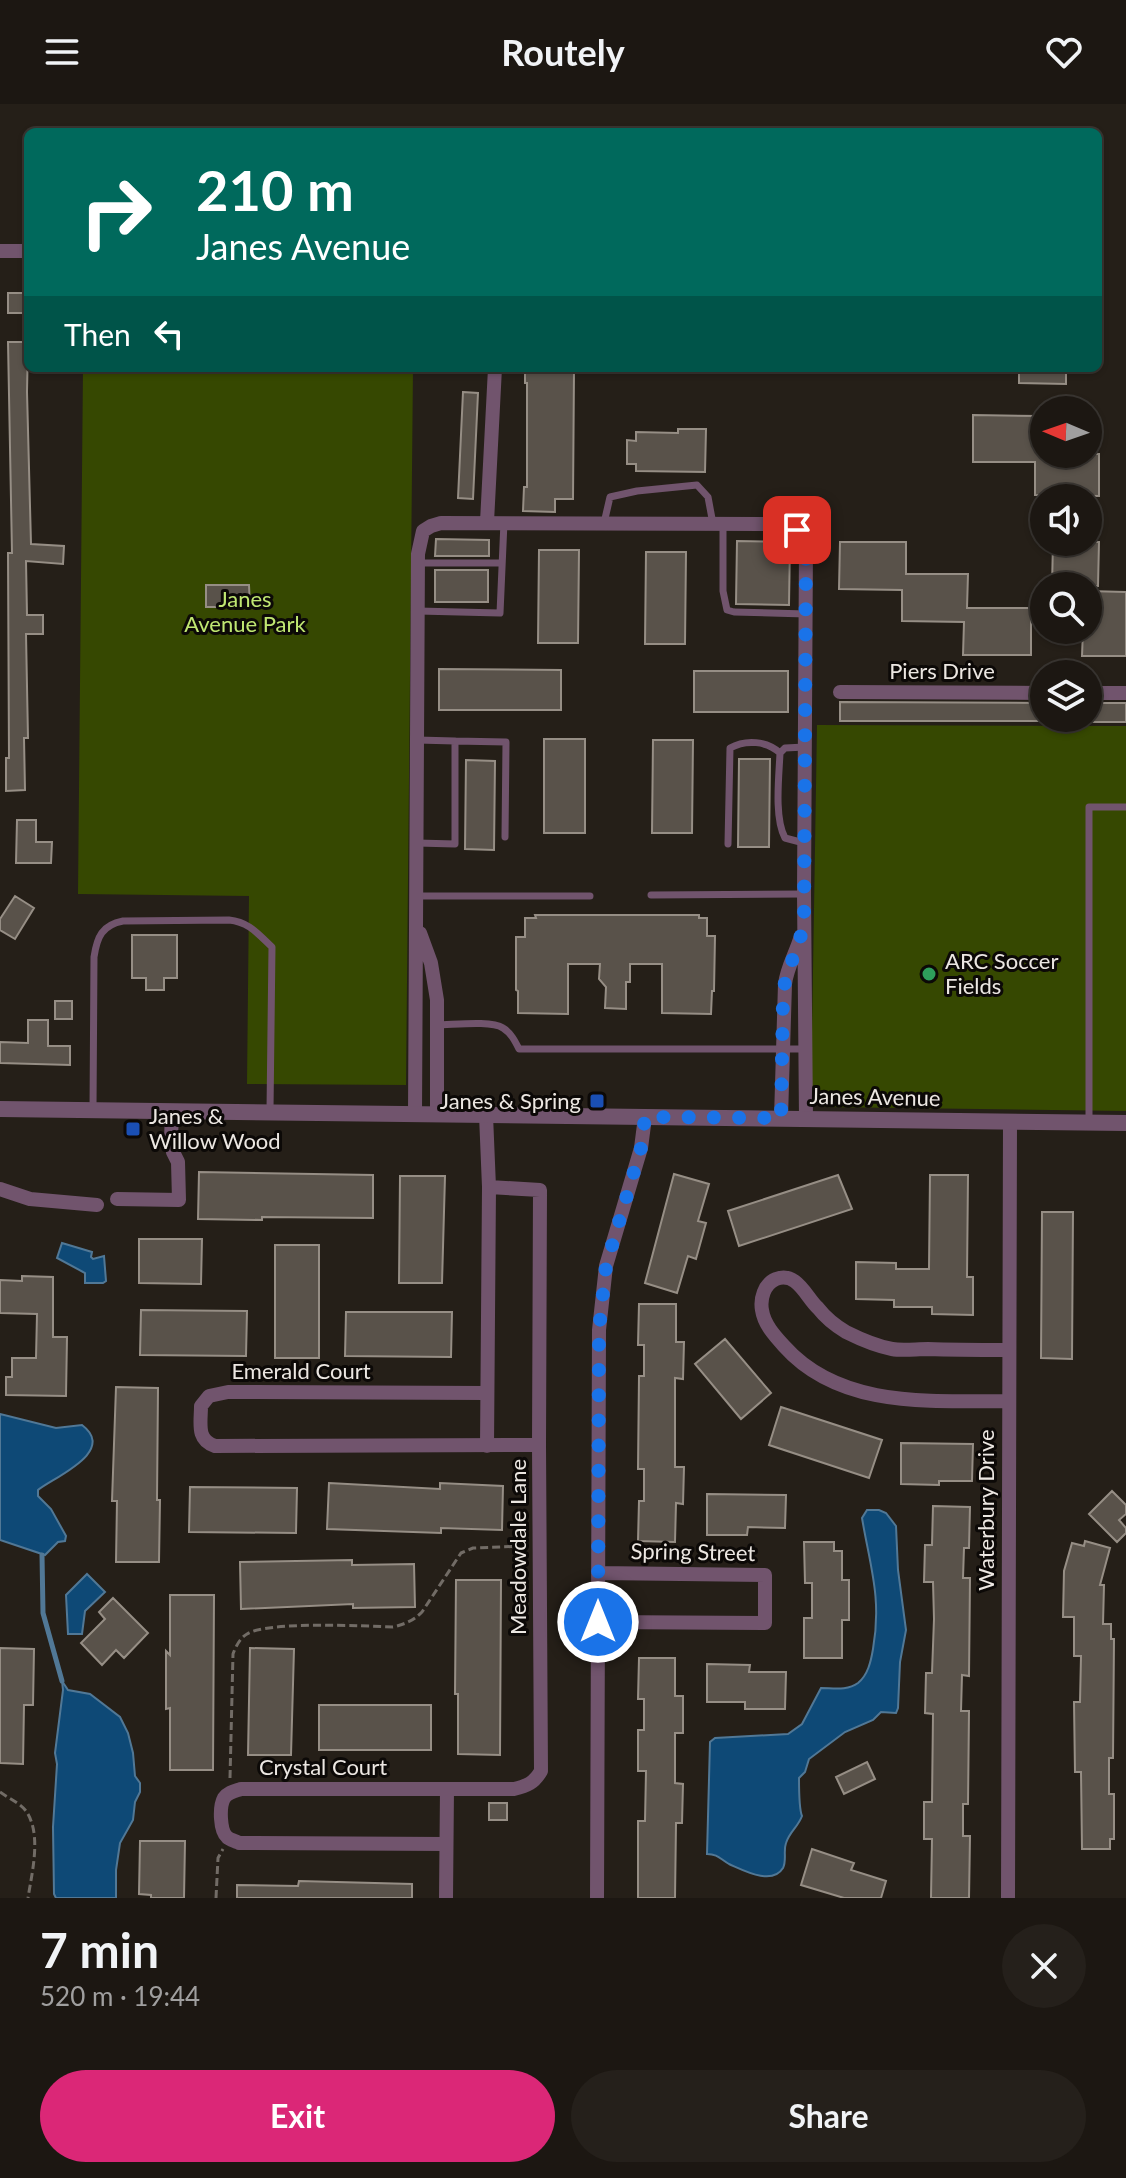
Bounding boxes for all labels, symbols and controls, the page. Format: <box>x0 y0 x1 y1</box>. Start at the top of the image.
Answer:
icon: menu <box>40 30 84 74</box>
text: Routely <box>501 30 625 74</box>
icon: heart <box>1042 30 1086 74</box>
text: 210 m <box>196 156 354 223</box>
icon: right <box>64 160 168 264</box>
text: Janes Avenue <box>196 224 410 268</box>
icon: left <box>147 312 191 356</box>
text: Then <box>64 316 131 352</box>
north arrow <box>1030 396 1102 468</box>
map controls <box>1030 396 1102 732</box>
button: sound <box>1030 484 1102 556</box>
pin <box>763 496 831 564</box>
icon: arrive <box>775 508 819 552</box>
button: search <box>1030 572 1102 644</box>
park label: Janes Avenue Park <box>184 585 307 637</box>
street label: Piers Drive <box>889 657 995 684</box>
button: layers <box>1030 660 1102 732</box>
place label: ARC Soccer Fields <box>945 947 1058 999</box>
marker: ARC Soccer Fields <box>920 965 938 983</box>
street label: Janes Avenue <box>809 1082 941 1111</box>
place label: Janes & Spring <box>440 1087 581 1114</box>
marker: Janes & Spring <box>588 1092 606 1110</box>
place label: Janes & Willow Wood <box>149 1102 281 1154</box>
marker: Janes & Willow Wood <box>124 1120 142 1138</box>
street label: Emerald Court <box>231 1357 371 1384</box>
street label: Waterbury Drive <box>972 1429 999 1591</box>
street label: Meadowdale Lane <box>504 1459 531 1635</box>
street label: Spring Street <box>630 1537 756 1566</box>
position arrow <box>556 1580 640 1664</box>
street label: Crystal Court <box>259 1753 387 1780</box>
text: 7 min <box>40 1921 159 1978</box>
button: close <box>1002 1924 1086 2008</box>
text: 520 m · 19:44 <box>40 1980 200 2012</box>
button: Exit <box>40 2070 555 2162</box>
button: Share <box>571 2070 1086 2162</box>

